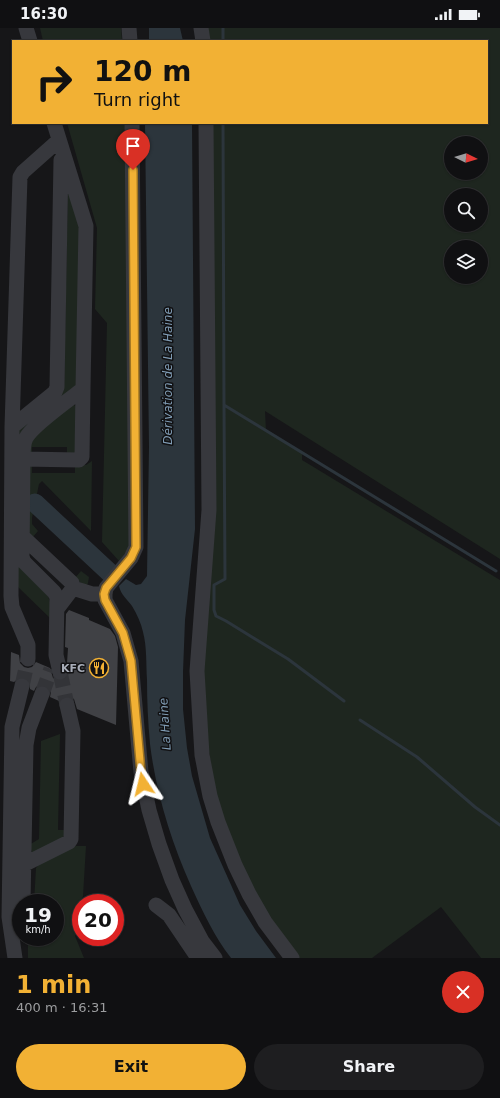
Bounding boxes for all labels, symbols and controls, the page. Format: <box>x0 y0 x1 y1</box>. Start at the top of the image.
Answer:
text: 16:30 <box>20 5 68 23</box>
text: 120 m <box>94 55 191 88</box>
icon: right <box>28 56 80 108</box>
text: Turn right <box>94 89 180 110</box>
pin <box>116 129 150 170</box>
icon: arrive <box>122 135 144 157</box>
north arrow <box>444 136 488 180</box>
map controls <box>444 136 488 284</box>
button: search <box>444 188 488 232</box>
button: layers <box>444 240 488 284</box>
water label: Dérivation de La Haine <box>161 307 175 445</box>
restaurant icon: KFC <box>88 657 110 679</box>
place label: KFC <box>61 662 85 675</box>
water label: La Haine <box>156 697 174 751</box>
position arrow <box>122 763 164 805</box>
speed limit sign: 20 <box>72 894 124 946</box>
text: 19 <box>24 903 52 927</box>
text: km/h <box>25 924 51 935</box>
text: 1 min <box>16 971 91 999</box>
button: close <box>442 971 484 1013</box>
text: 400 m · 16:31 <box>16 1000 107 1015</box>
button: Exit <box>16 1044 246 1090</box>
button: Share <box>254 1044 484 1090</box>

